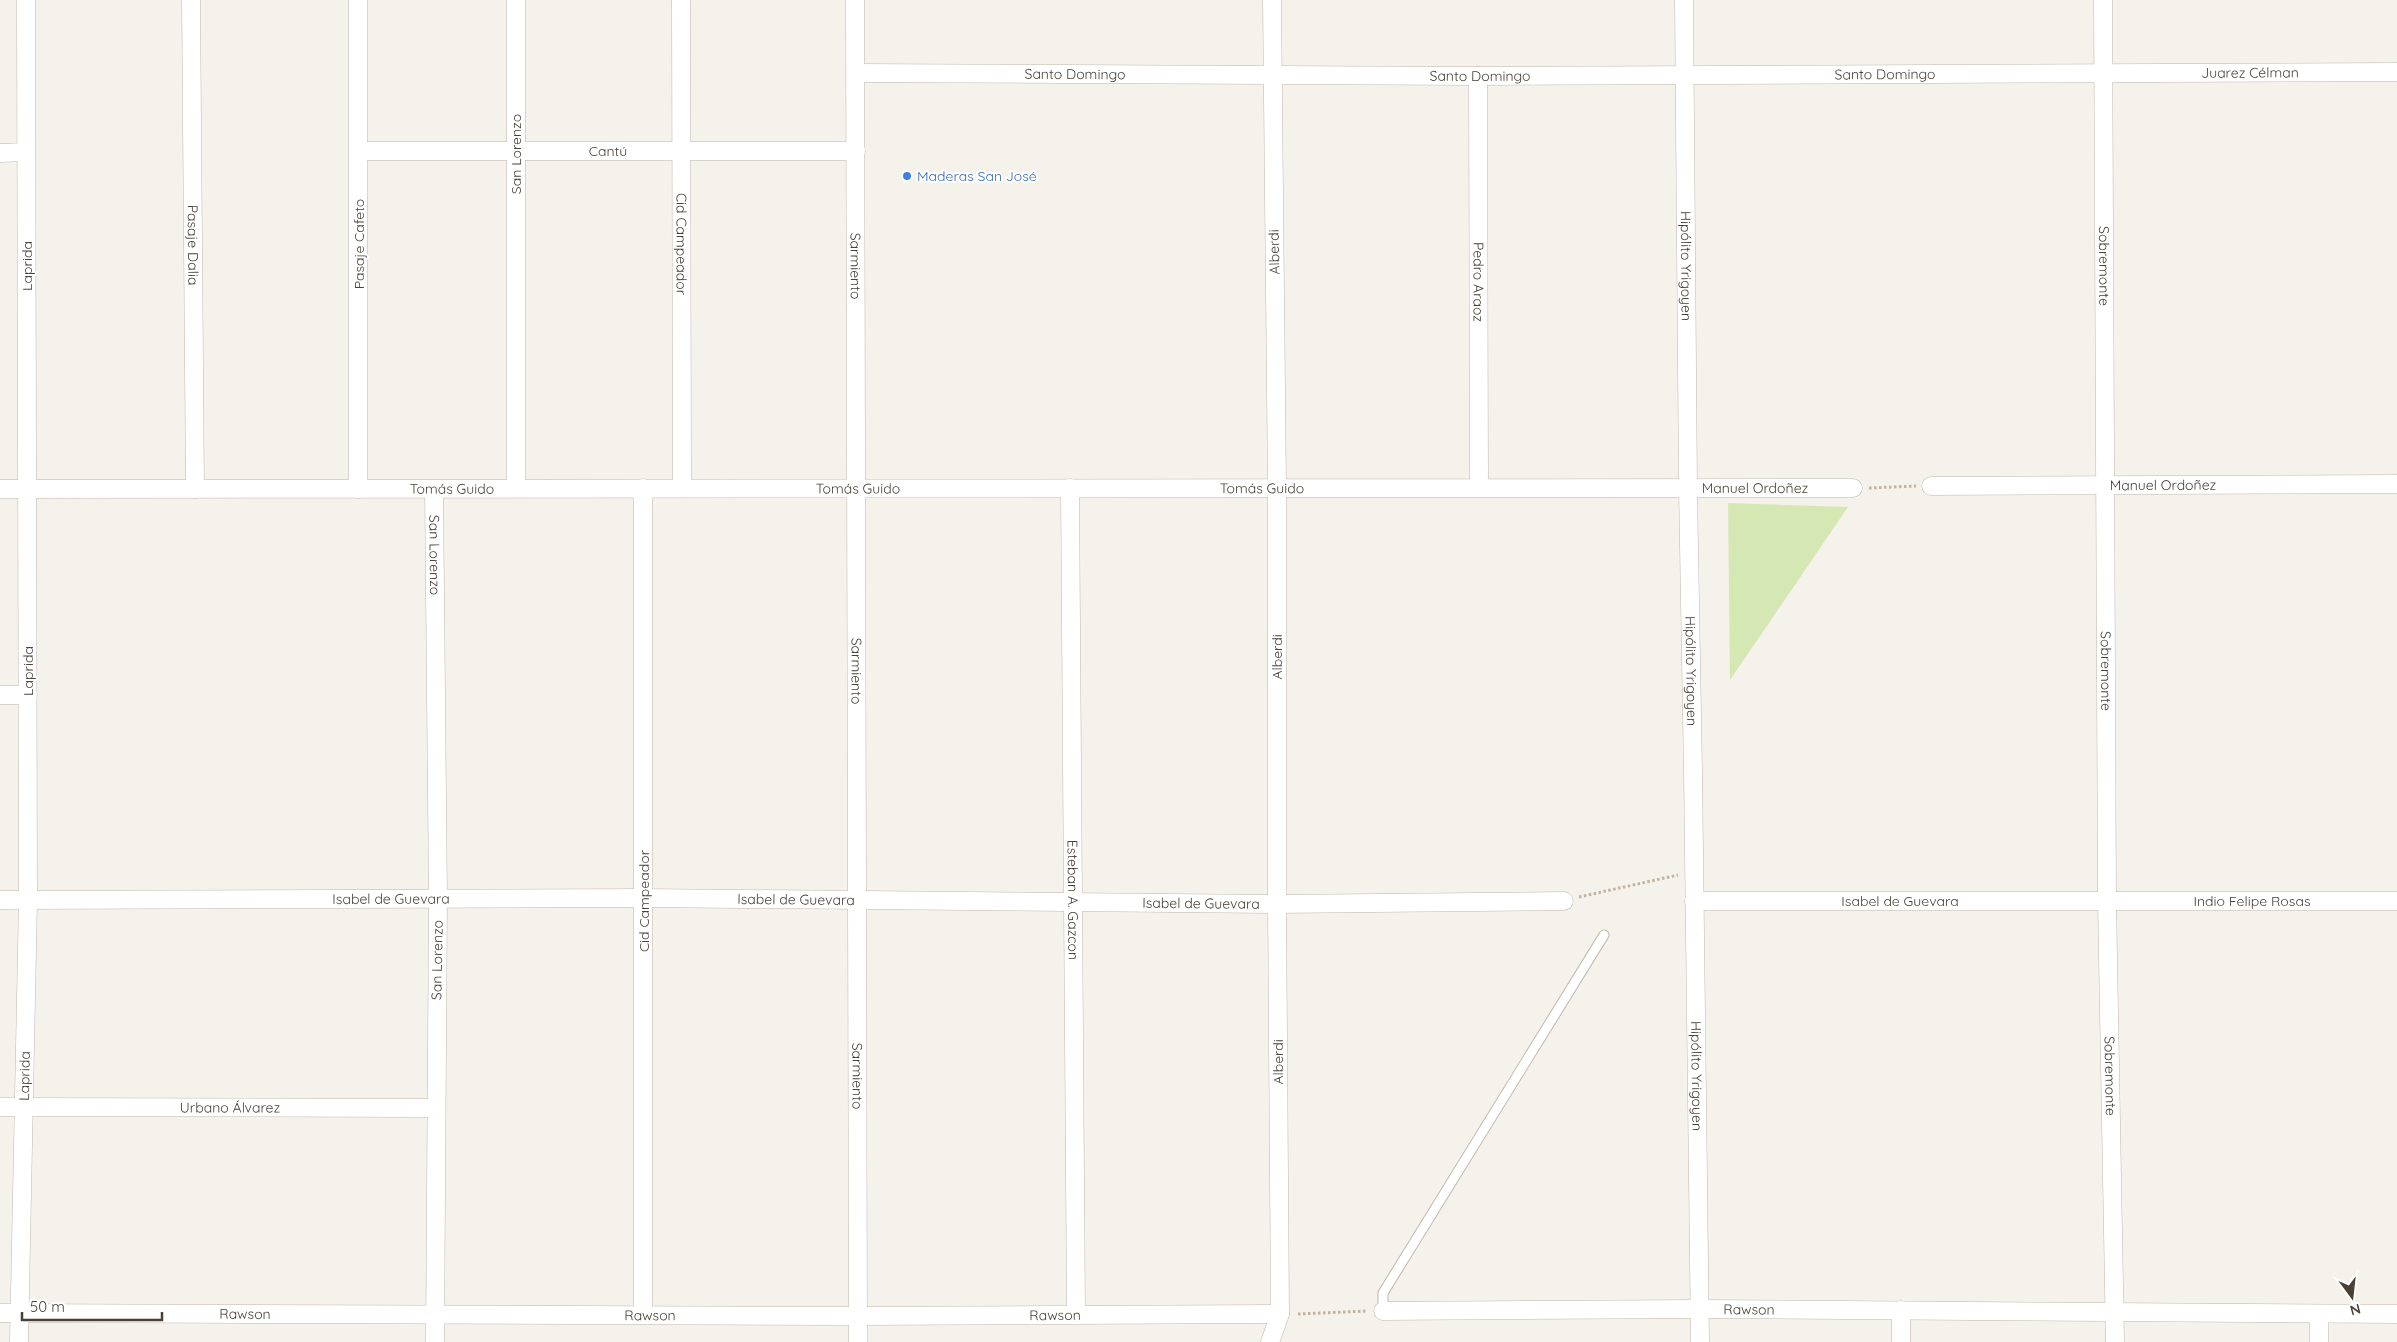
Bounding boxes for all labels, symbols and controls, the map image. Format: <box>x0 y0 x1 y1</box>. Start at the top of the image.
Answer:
street label: Juarez Célman <box>2201 63 2299 82</box>
street label: Santo Domingo <box>1025 65 1125 83</box>
street label: Santo Domingo <box>1834 65 1935 83</box>
street label: Santo Domingo <box>1429 67 1530 85</box>
street label: San Lorenzo <box>507 114 525 194</box>
street label: Cantú <box>589 142 627 160</box>
place label: Maderas San José <box>917 167 1037 185</box>
marker: Maderas San José <box>901 170 913 182</box>
street label: Cid Campeador <box>672 193 691 296</box>
street label: Pasaje Cafeto <box>350 199 368 289</box>
street label: Pasaje Dalia <box>184 205 202 285</box>
street label: Hipólito Yrigoyen <box>1677 211 1696 321</box>
street label: Sobremonte <box>2095 226 2113 306</box>
street label: Alberdi <box>1265 229 1283 275</box>
street label: Sarmiento <box>847 233 865 299</box>
street label: Laprida <box>18 241 36 291</box>
street label: Pedro Araoz <box>1469 242 1488 322</box>
street label: Manuel Ordoñez <box>2110 476 2217 494</box>
street label: Tomás Guido <box>1220 479 1304 497</box>
street label: Manuel Ordoñez <box>1702 479 1809 497</box>
street label: Tomás Guido <box>410 480 494 498</box>
street label: Tomás Guido <box>816 480 900 498</box>
street label: San Lorenzo <box>425 515 444 595</box>
street label: Hipólito Yrigoyen <box>1681 616 1701 726</box>
street label: Sobremonte <box>2097 631 2115 711</box>
street label: Alberdi <box>1268 634 1286 680</box>
street label: Sarmiento <box>847 638 866 704</box>
street label: Laprida <box>19 646 37 696</box>
street label: Esteban A. Gazcon <box>1064 840 1082 960</box>
street label: Cid Campeador <box>635 849 653 952</box>
street label: Isabel de Guevara <box>332 890 450 908</box>
street label: Isabel de Guevara <box>737 890 855 909</box>
street label: Isabel de Guevara <box>1841 892 1959 910</box>
street label: Indio Felipe Rosas <box>2193 892 2311 910</box>
street label: Isabel de Guevara <box>1142 894 1260 913</box>
street label: San Lorenzo <box>427 920 447 1000</box>
street label: Hipólito Yrigoyen <box>1687 1021 1706 1131</box>
street label: Sobremonte <box>2100 1036 2120 1116</box>
street label: Alberdi <box>1269 1039 1287 1085</box>
street label: Sarmiento <box>848 1043 866 1109</box>
street label: Laprida <box>15 1051 34 1101</box>
street label: Urbano Álvarez <box>180 1098 280 1117</box>
north arrow <box>2327 1272 2377 1322</box>
scale bar <box>22 1290 162 1322</box>
text: 50 m <box>30 1297 65 1316</box>
street label: Rawson <box>1723 1300 1775 1319</box>
text: N <box>2348 1300 2363 1320</box>
street label: Rawson <box>219 1305 271 1323</box>
street label: Rawson <box>624 1306 676 1324</box>
street label: Rawson <box>1029 1306 1081 1324</box>

